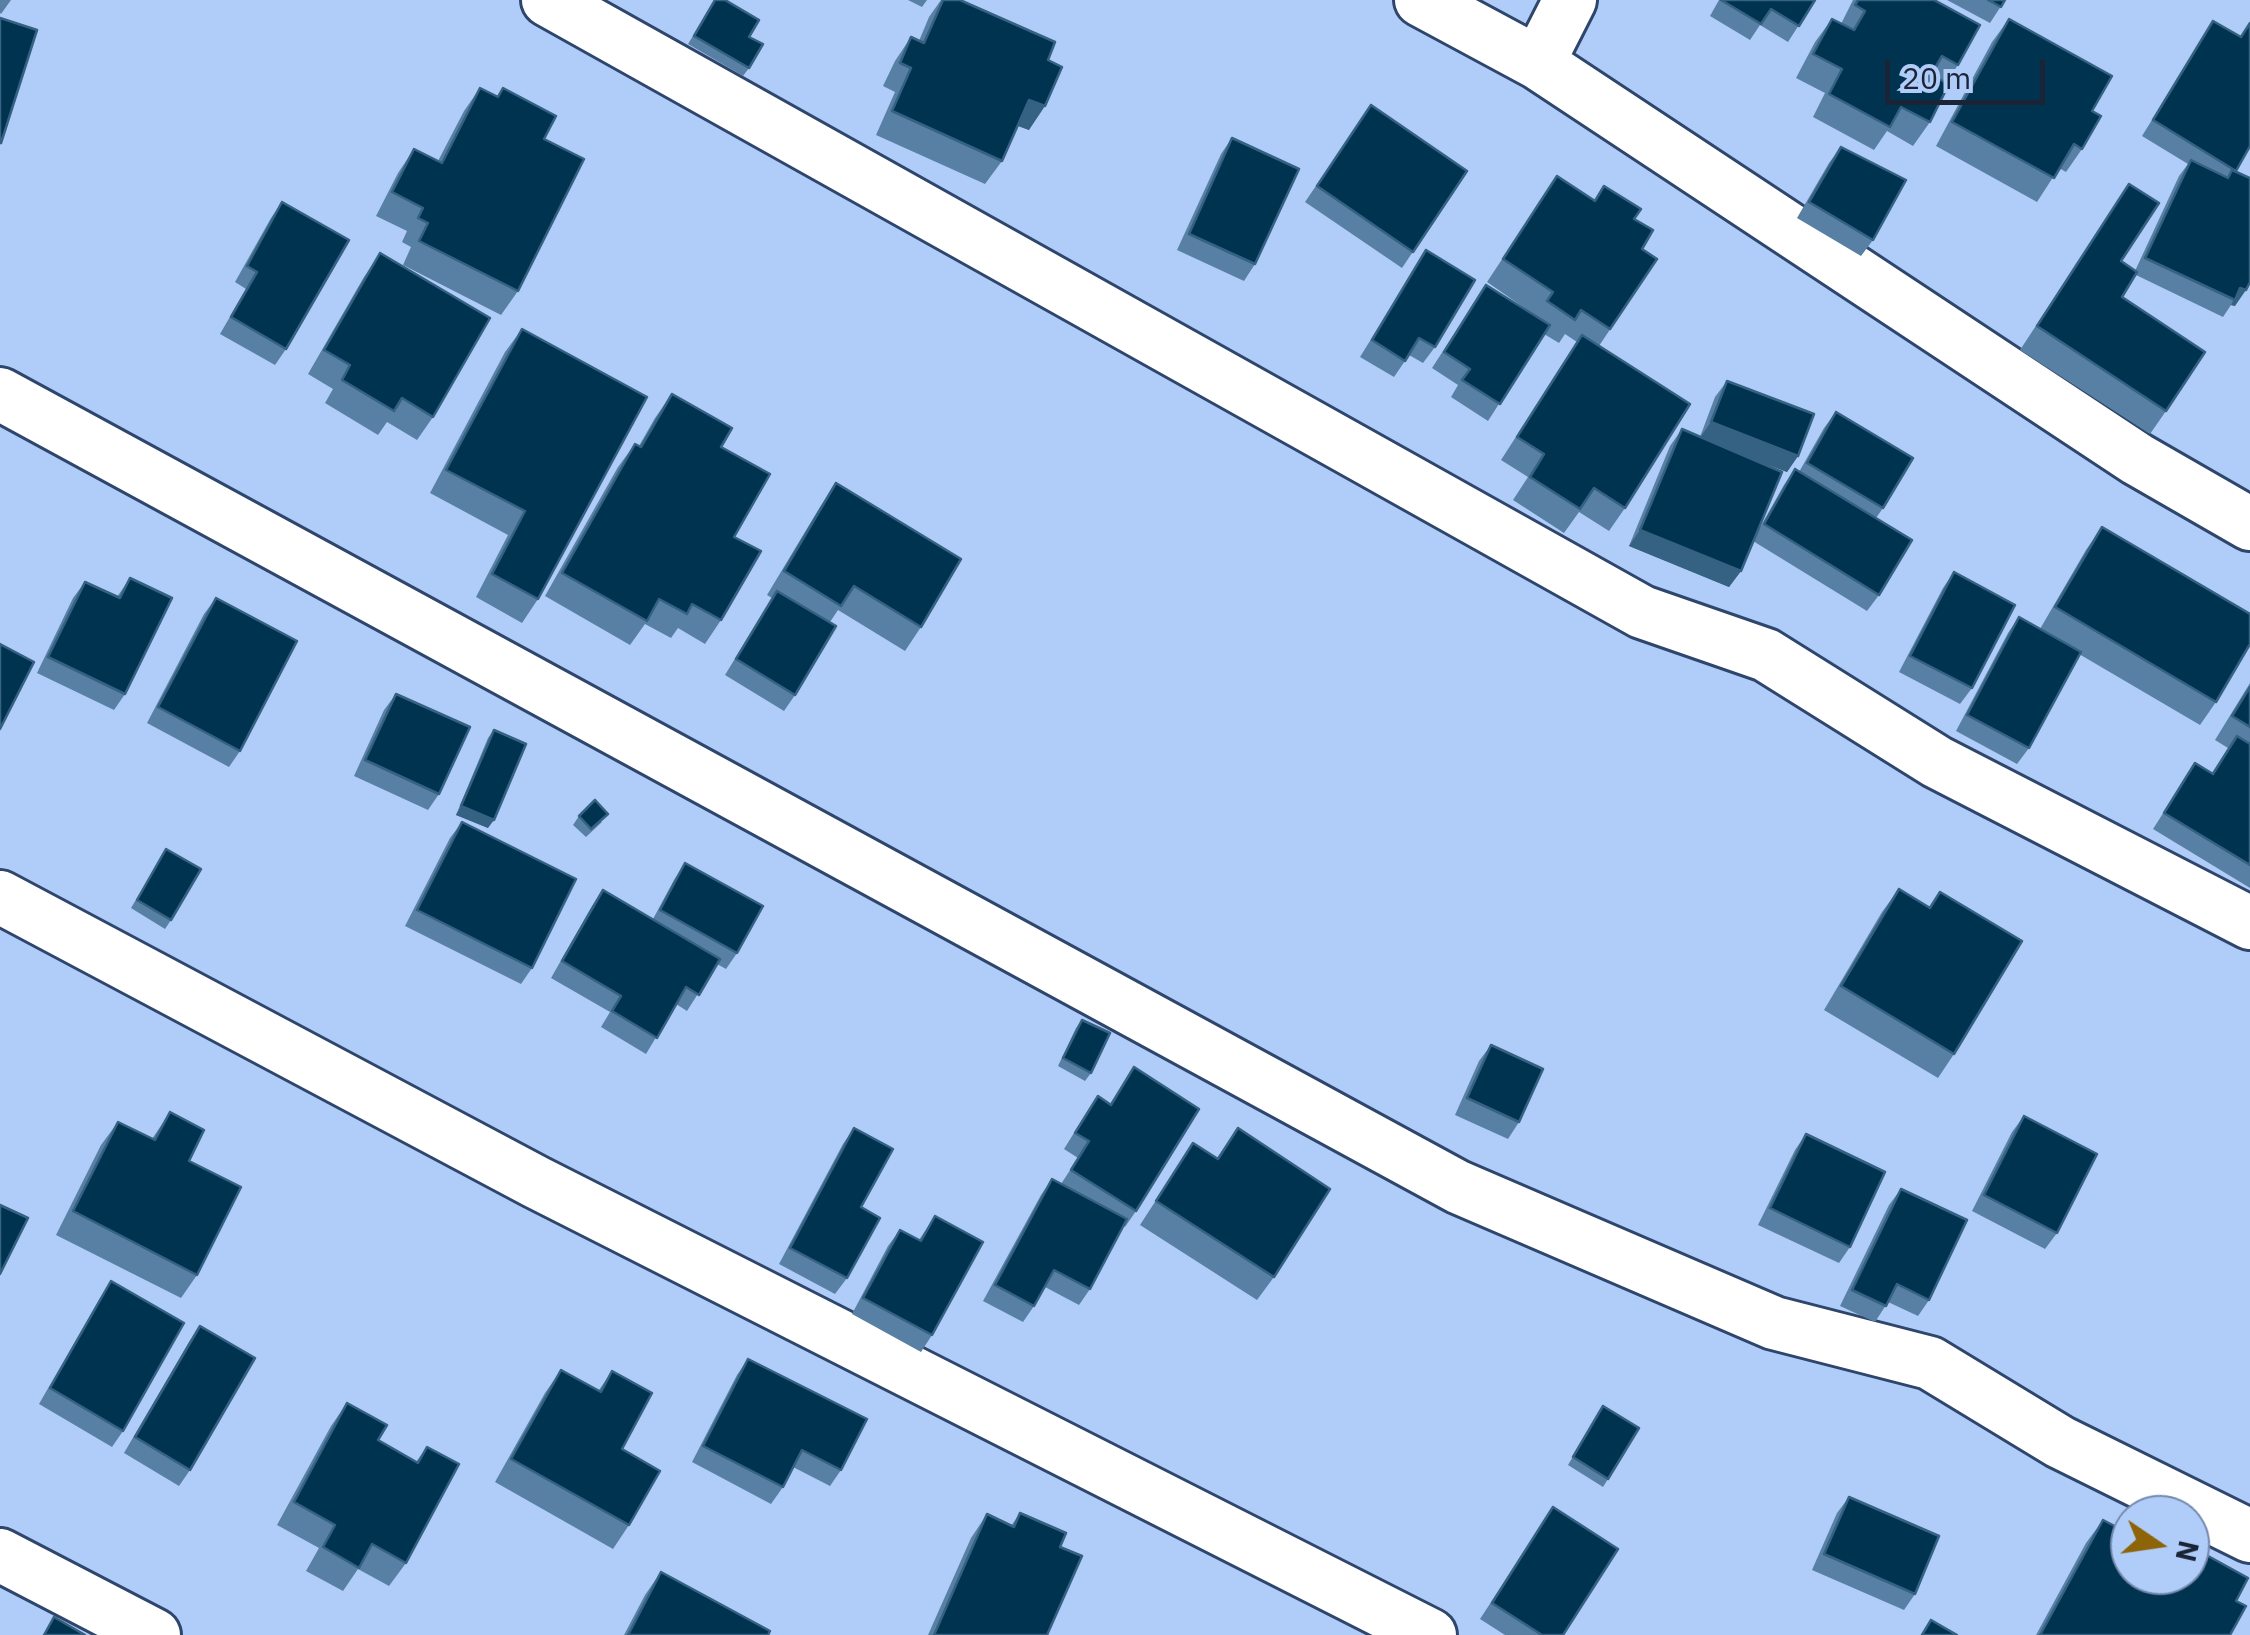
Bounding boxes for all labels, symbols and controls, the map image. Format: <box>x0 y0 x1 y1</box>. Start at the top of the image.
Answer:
scale bar <box>1890 40 2050 102</box>
text: 20 m <box>1902 58 1971 97</box>
north arrow <box>2110 1495 2210 1595</box>
text: N <box>2167 1537 2208 1565</box>

